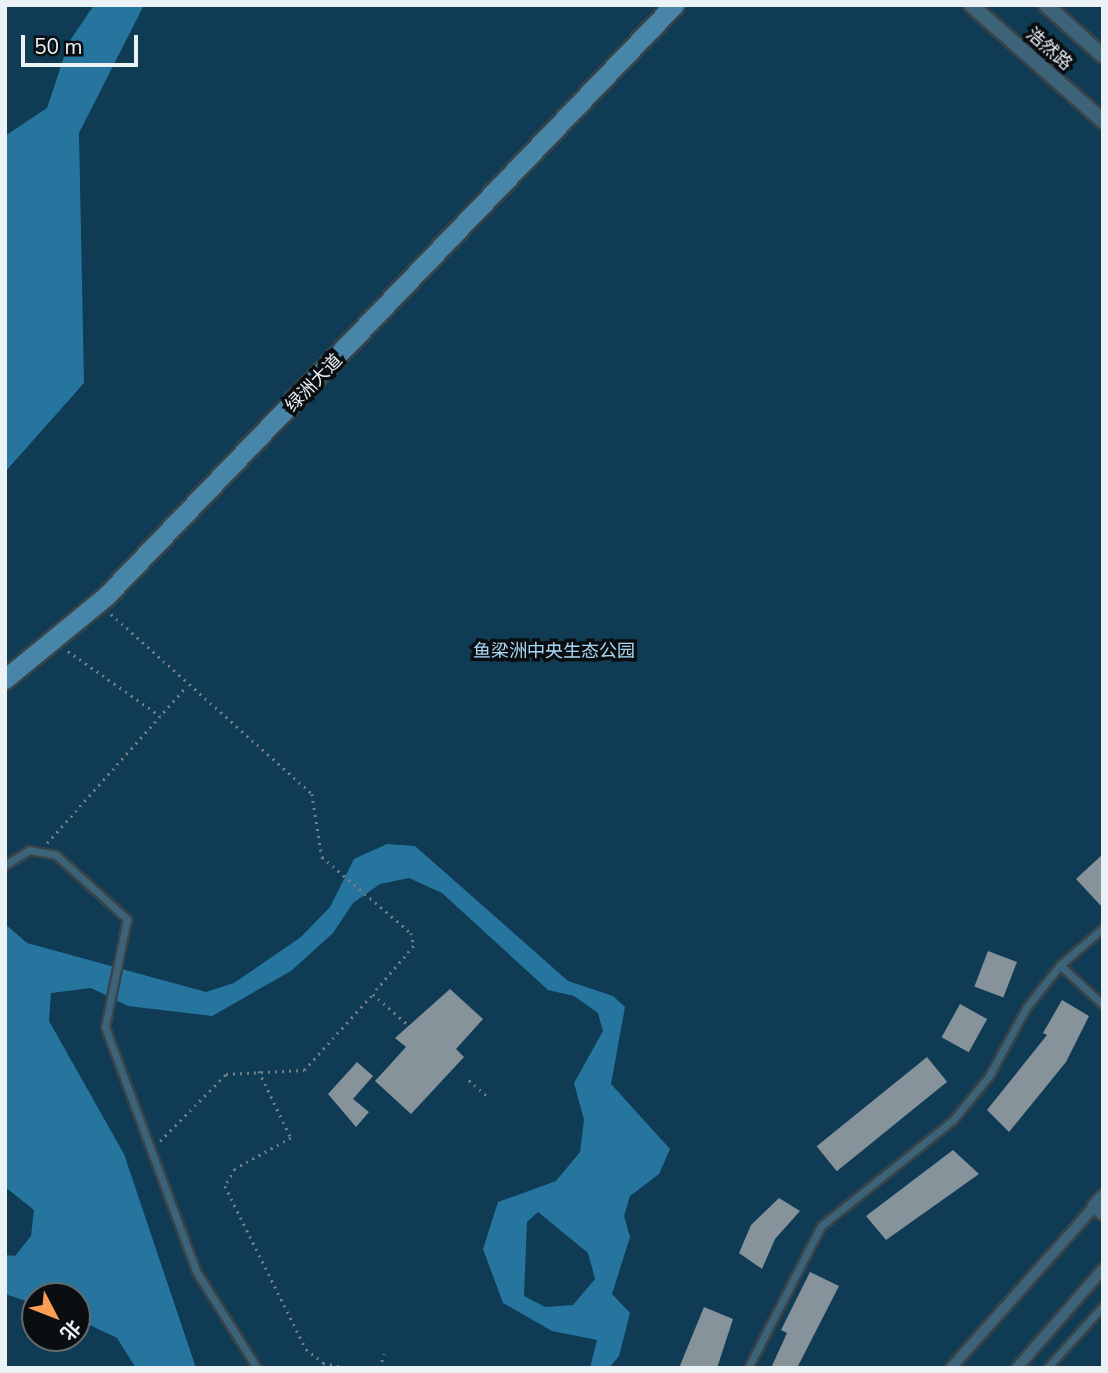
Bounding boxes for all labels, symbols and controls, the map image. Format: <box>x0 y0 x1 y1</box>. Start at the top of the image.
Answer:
scale bar <box>24 21 142 65</box>
street label: 浩然路 <box>1022 23 1076 75</box>
text: 50 m <box>34 33 83 61</box>
street label: 绿洲大道 <box>281 350 347 416</box>
park label: 鱼梁洲中央生态公园 <box>473 640 635 662</box>
north arrow <box>21 1282 91 1352</box>
text: 北 <box>54 1314 86 1345</box>

